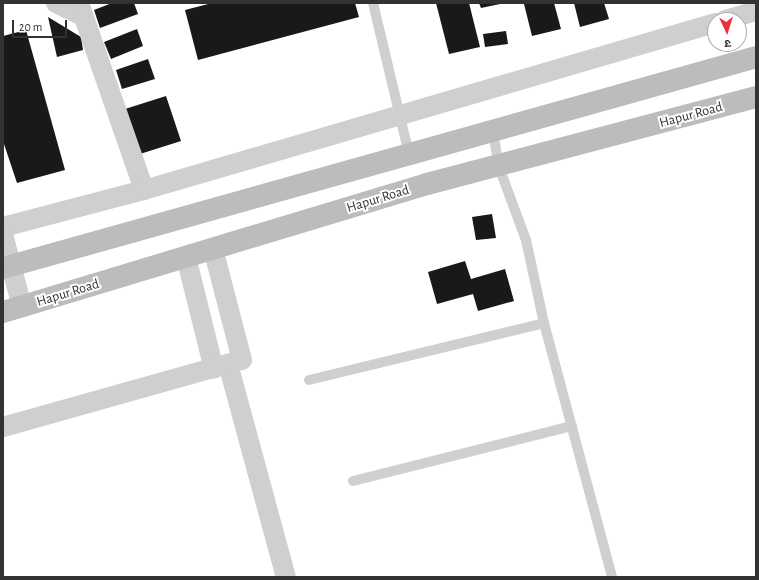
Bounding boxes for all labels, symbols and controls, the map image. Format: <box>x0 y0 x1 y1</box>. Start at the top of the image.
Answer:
scale bar <box>14 12 69 38</box>
north arrow <box>707 12 747 52</box>
text: 20 m <box>19 21 42 33</box>
text: उ <box>724 38 731 49</box>
street label: Hapur Road <box>658 99 724 131</box>
street label: Hapur Road <box>345 182 411 216</box>
street label: Hapur Road <box>35 276 101 310</box>

